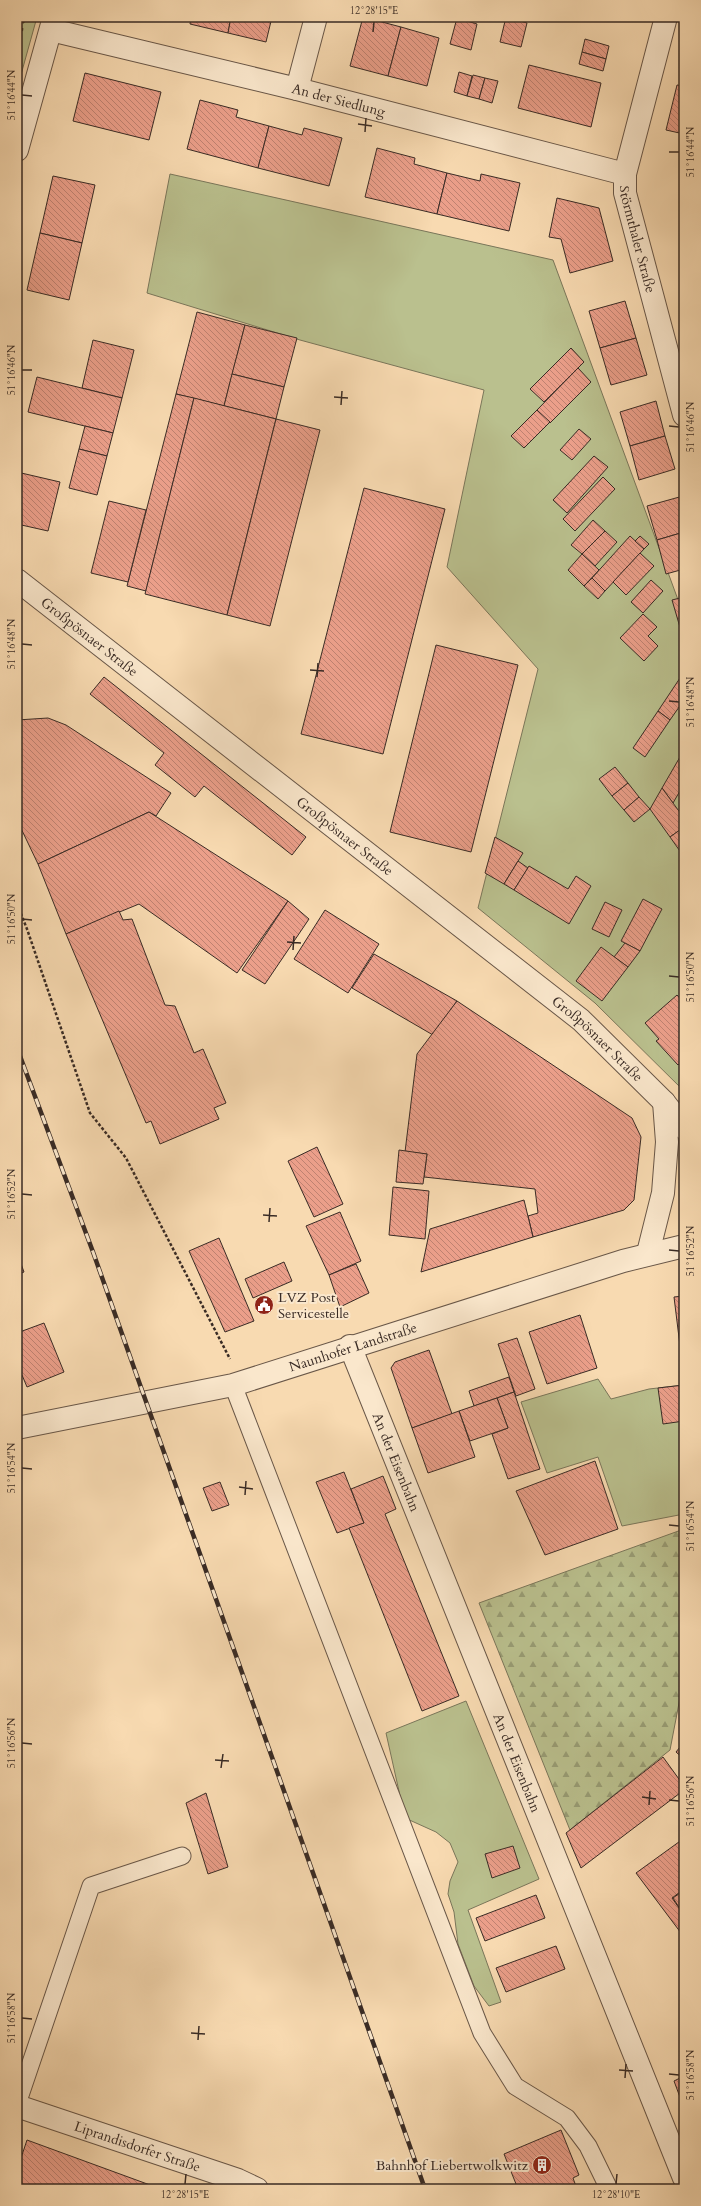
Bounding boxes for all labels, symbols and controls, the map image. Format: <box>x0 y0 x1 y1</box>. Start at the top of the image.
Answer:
text: 12°28'15"E <box>350 4 398 18</box>
text: 51°16'44"N <box>5 69 19 120</box>
street label: An der Siedlung <box>290 79 388 121</box>
text: 51°16'44"N <box>684 126 698 177</box>
street label: Störmthaler Straße <box>616 186 661 295</box>
text: 51°16'46"N <box>5 344 19 395</box>
text: 51°16'46"N <box>684 401 698 452</box>
street label: Großpösnaer Straße <box>37 593 142 681</box>
text: 51°16'48"N <box>5 618 19 669</box>
text: 51°16'48"N <box>684 676 698 727</box>
street label: Großpösnaer Straße <box>292 792 398 880</box>
text: 51°16'50"N <box>5 893 19 944</box>
text: 51°16'50"N <box>684 951 698 1002</box>
street label: Großpösnaer Straße <box>548 991 647 1086</box>
text: 51°16'52"N <box>5 1168 19 1219</box>
text: 51°16'52"N <box>684 1225 698 1276</box>
place label: LVZ Post Servicestelle <box>278 1288 349 1323</box>
public building icon: LVZ Post Servicestelle <box>253 1294 275 1316</box>
street label: Naunhofer Landstraße <box>286 1318 419 1376</box>
street label: An der Eisenbahn <box>368 1410 425 1514</box>
text: 51°16'54"N <box>5 1442 19 1493</box>
text: 51°16'54"N <box>684 1500 698 1551</box>
street label: An der Eisenbahn <box>489 1710 546 1815</box>
text: 51°16'56"N <box>5 1717 19 1768</box>
text: 51°16'56"N <box>684 1775 698 1826</box>
text: 51°16'58"N <box>5 1992 19 2043</box>
text: 51°16'58"N <box>684 2049 698 2100</box>
street label: Liprandisdorfer Straße <box>72 2116 203 2176</box>
building icon: Bahnhof Liebertwolkwitz <box>531 2154 553 2176</box>
place label: Bahnhof Liebertwolkwitz <box>376 2156 529 2175</box>
text: 12°28'15"E <box>161 2188 209 2202</box>
text: 12°28'10"E <box>592 2188 640 2202</box>

